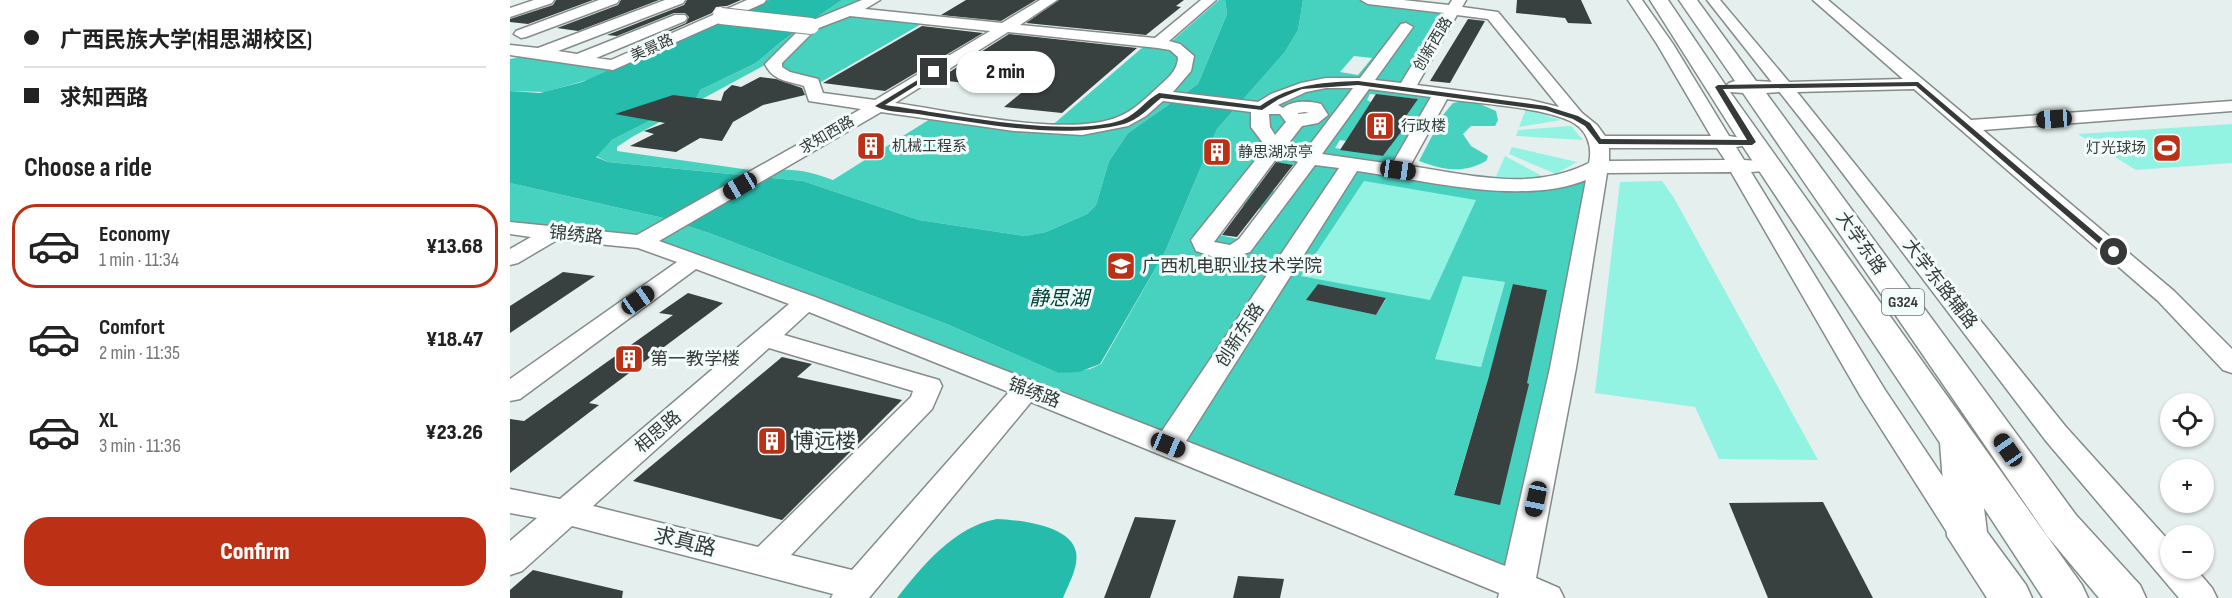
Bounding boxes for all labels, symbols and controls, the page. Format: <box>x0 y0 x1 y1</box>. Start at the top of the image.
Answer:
street label: 创新西路 <box>1409 13 1457 75</box>
text: 广西民族大学(相思湖校区) <box>60 27 312 54</box>
street label: 美景路 <box>628 30 676 66</box>
callout: 2 min <box>955 51 1054 93</box>
route end <box>920 58 947 85</box>
text: 2 min <box>986 60 1025 84</box>
text: 求知西路 <box>60 85 148 112</box>
car <box>2035 109 2073 129</box>
building icon: 行政楼 <box>1364 110 1396 142</box>
street label: 求知西路 <box>796 112 858 158</box>
place label: 行政楼 <box>1401 117 1446 136</box>
building icon: 机械工程系 <box>855 130 887 162</box>
sports icon: 灯光球场 <box>2151 132 2183 164</box>
building icon: 静思湖凉亭 <box>1201 136 1233 168</box>
place label: 机械工程系 <box>892 137 967 156</box>
place label: 灯光球场 <box>2086 139 2146 158</box>
place label: 静思湖凉亭 <box>1238 143 1313 162</box>
text: Choose a ride <box>24 152 152 184</box>
car <box>1379 159 1417 181</box>
car <box>720 169 760 203</box>
street label: 大学东路 <box>1832 207 1890 279</box>
icon: car <box>27 219 81 273</box>
text: Economy <box>99 221 170 248</box>
street label: 锦绣路 <box>548 222 604 248</box>
text: ¥13.68 <box>426 233 483 260</box>
street label: 大学东路辅路 <box>1898 235 1982 333</box>
route start <box>2100 238 2127 265</box>
text: 1 min · 11:34 <box>99 248 179 272</box>
school or university icon: 广西机电职业技术学院 <box>1105 250 1137 282</box>
place label: 广西机电职业技术学院 <box>1142 256 1322 277</box>
car <box>618 282 658 318</box>
water label: 静思湖 <box>1029 287 1092 311</box>
road number: G324 <box>1882 289 1924 315</box>
street label: 创新东路 <box>1212 299 1268 371</box>
icon: car <box>27 312 81 366</box>
text: Comfort <box>99 314 165 341</box>
text: ¥18.47 <box>426 326 483 353</box>
text: 2 min · 11:35 <box>99 341 180 365</box>
building icon: 第一教学楼 <box>613 343 645 375</box>
place label: 第一教学楼 <box>650 349 740 370</box>
street label: 锦绣路 <box>1005 374 1063 412</box>
map controls <box>2160 393 2214 579</box>
button: locate <box>2160 393 2214 447</box>
icon: car <box>27 405 81 459</box>
street label: 相思路 <box>631 406 685 458</box>
text: XL <box>99 407 118 434</box>
text: ¥23.26 <box>425 419 483 446</box>
building icon: 博远楼 <box>756 425 788 457</box>
place label: 博远楼 <box>793 429 856 454</box>
car <box>1148 430 1188 460</box>
car <box>1990 430 2026 470</box>
text: 3 min · 11:36 <box>99 434 181 458</box>
button: + <box>2160 459 2214 513</box>
car <box>1523 480 1549 518</box>
button: Confirm <box>24 517 486 586</box>
street label: 求真路 <box>651 522 719 562</box>
button: − <box>2160 525 2214 579</box>

